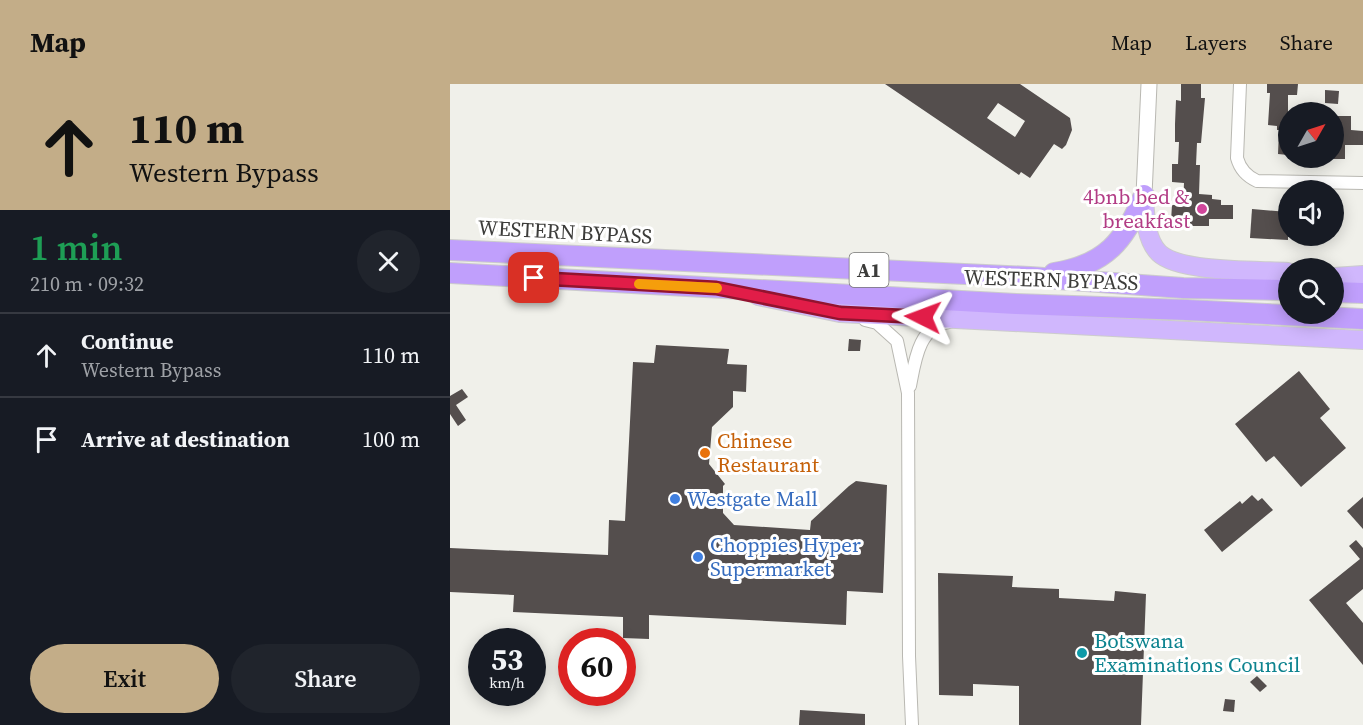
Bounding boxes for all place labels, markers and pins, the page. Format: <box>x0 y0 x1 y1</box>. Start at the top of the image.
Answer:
place label: 4bnb bed & breakfast <box>1083 182 1190 235</box>
marker: 4bnb bed & breakfast <box>1195 202 1209 216</box>
pin <box>508 252 559 303</box>
place label: Chinese Restaurant <box>717 426 819 479</box>
marker: Chinese Restaurant <box>698 446 712 460</box>
place label: Westgate Mall <box>687 484 818 513</box>
marker: Westgate Mall <box>668 492 682 506</box>
place label: Choppies Hyper Supermarket <box>710 530 861 583</box>
marker: Choppies Hyper Supermarket <box>691 550 705 564</box>
place label: Botswana Examinations Council <box>1094 626 1300 679</box>
marker: Botswana Examinations Council <box>1075 646 1089 660</box>

